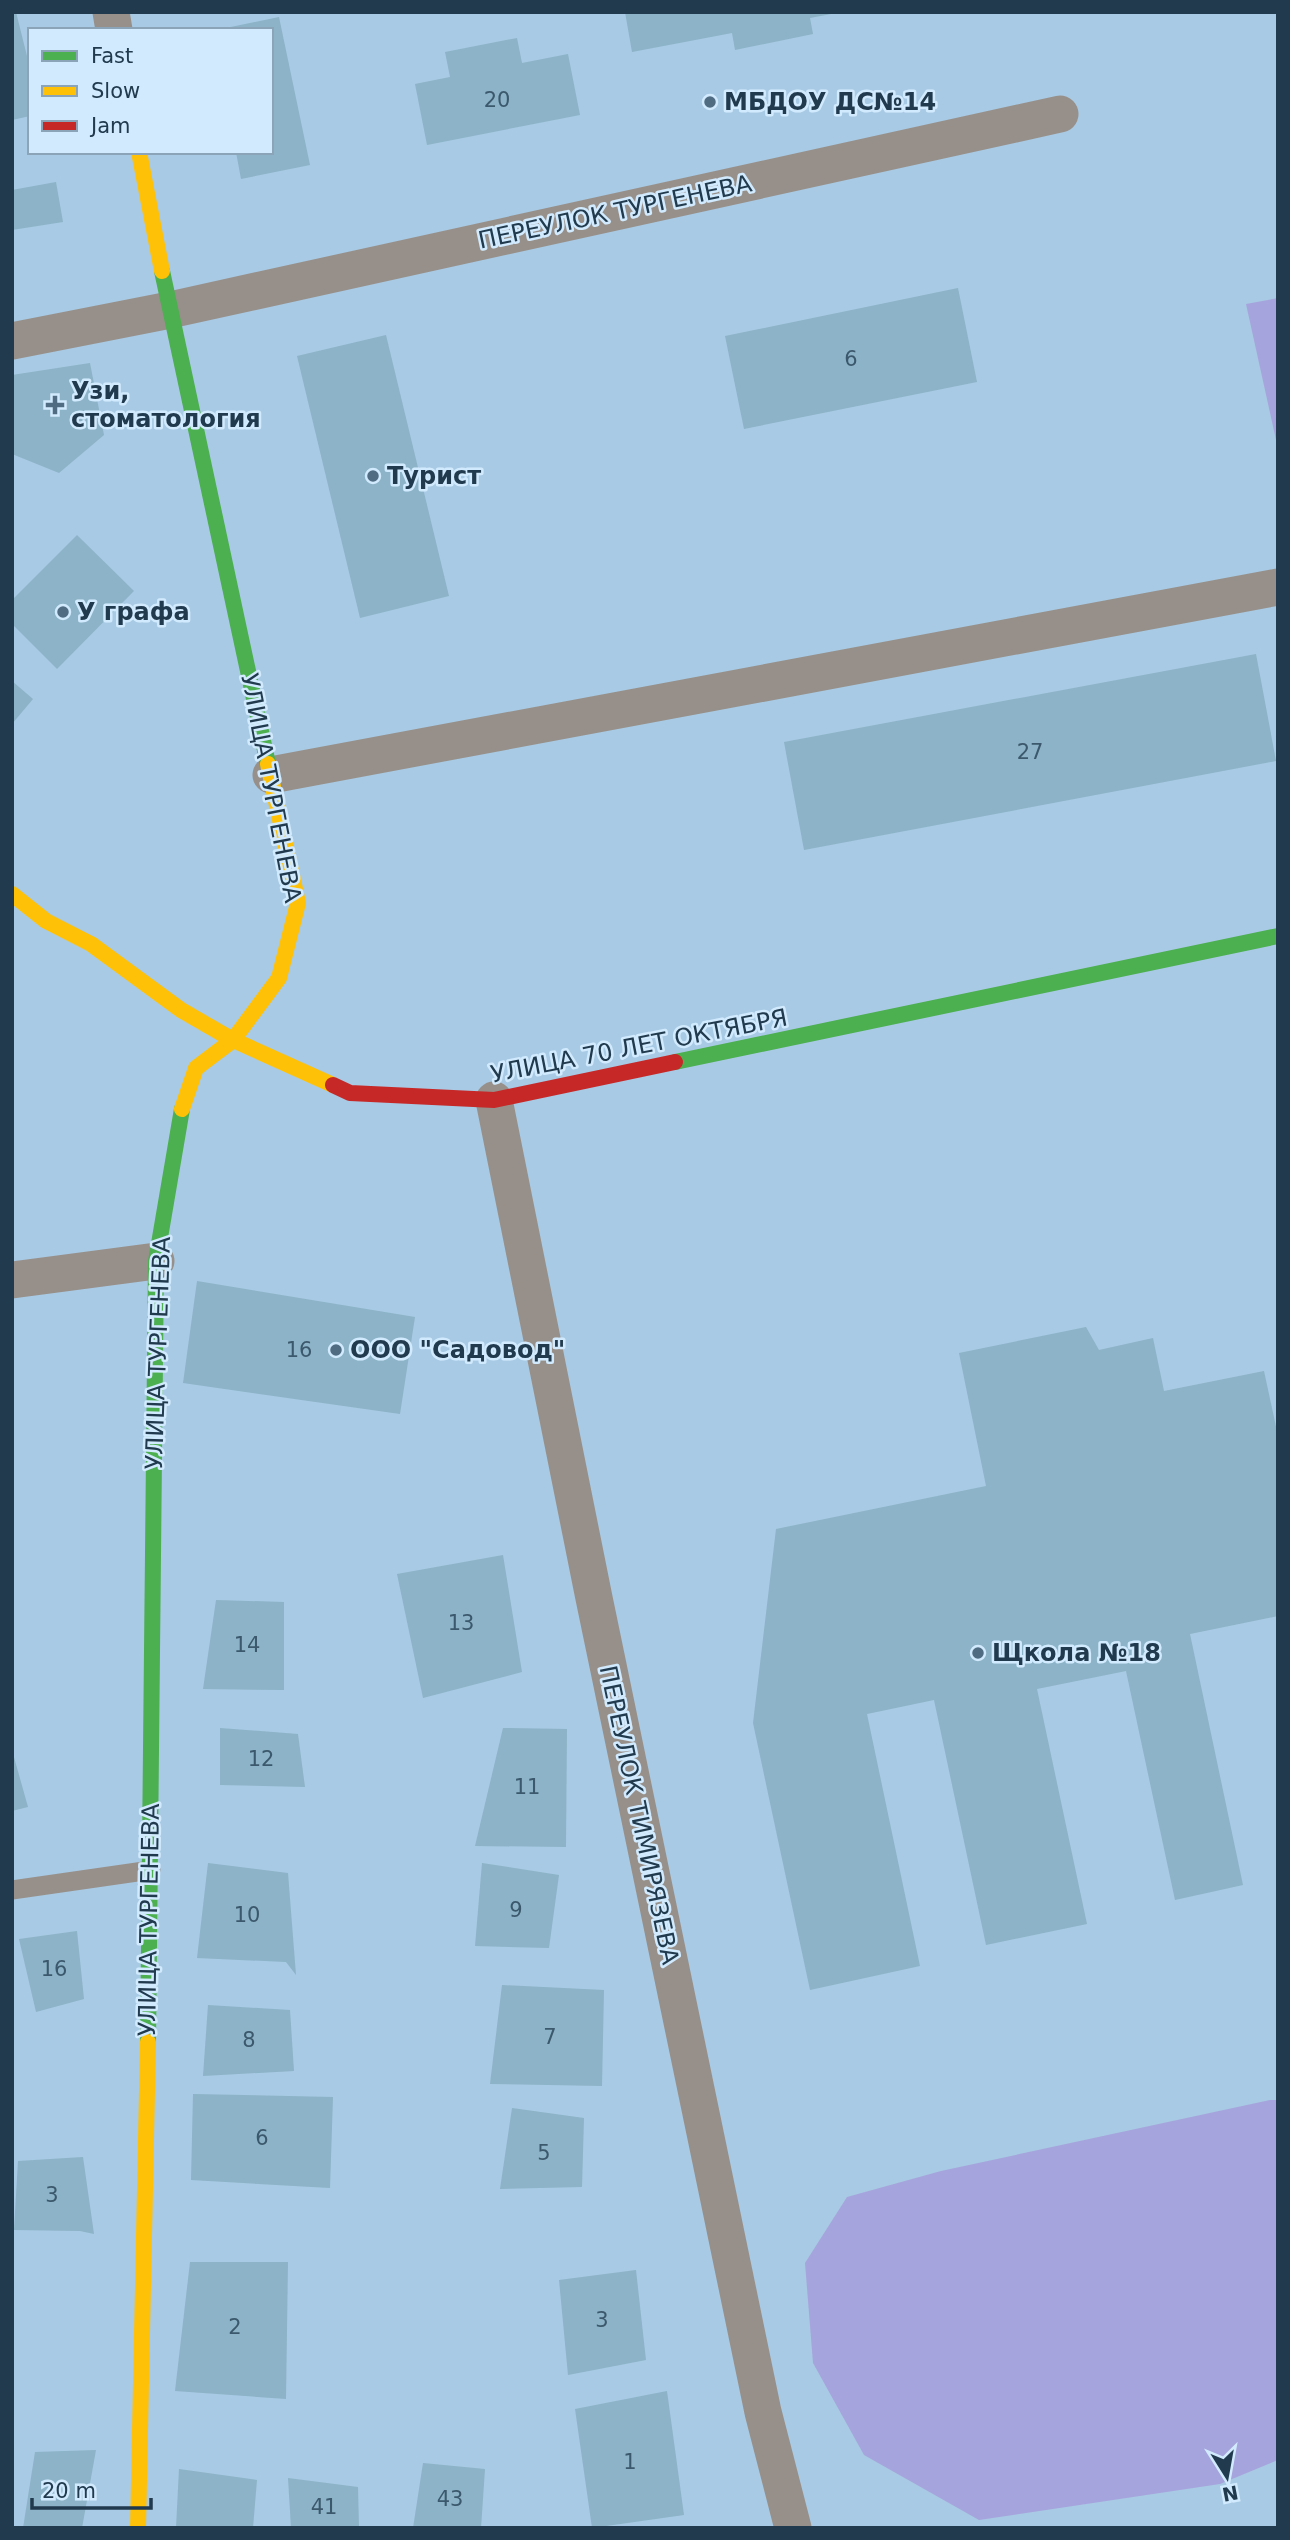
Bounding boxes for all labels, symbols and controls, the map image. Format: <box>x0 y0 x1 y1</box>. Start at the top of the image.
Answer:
legend <box>28 28 273 154</box>
text: Fast <box>91 44 133 68</box>
text: Slow <box>91 79 140 103</box>
house number: 20 <box>484 88 510 112</box>
place label: МБДОУ ДС№14 <box>724 88 936 116</box>
marker: МБДОУ ДС№14 <box>702 94 718 110</box>
text: Jam <box>89 114 131 138</box>
street label: ПЕРЕУЛОК ТУРГЕНЕВА <box>476 169 755 255</box>
house number: 6 <box>844 347 858 371</box>
place label: Узи, стоматология <box>71 377 261 433</box>
marker: Узи, стоматология <box>45 395 65 415</box>
place label: Турист <box>387 462 481 490</box>
marker: Турист <box>365 468 381 484</box>
place label: У графа <box>77 598 190 626</box>
marker: У графа <box>55 604 71 620</box>
street label: УЛИЦА ТУРГЕНЕВА <box>235 671 307 906</box>
house number: 27 <box>1017 740 1043 764</box>
street label: УЛИЦА 70 ЛЕТ ОКТЯБРЯ <box>488 1003 790 1089</box>
street label: УЛИЦА ТУРГЕНЕВА <box>140 1236 176 1470</box>
place label: ООО "Садовод" <box>350 1336 565 1364</box>
house number: 16 <box>286 1338 312 1362</box>
marker: ООО "Садовод" <box>328 1342 344 1358</box>
house number: 13 <box>448 1611 474 1635</box>
house number: 14 <box>234 1633 260 1657</box>
place label: Щкола №18 <box>992 1639 1161 1667</box>
marker: Щкола №18 <box>970 1645 986 1661</box>
street label: ПЕРЕУЛОК ТИМИРЯЗЕВА <box>594 1663 685 1968</box>
house number: 12 <box>248 1747 274 1771</box>
house number: 11 <box>514 1775 540 1799</box>
street label: УЛИЦА ТУРГЕНЕВА <box>133 1803 165 2037</box>
house number: 9 <box>509 1898 523 1922</box>
house number: 10 <box>234 1903 260 1927</box>
house number: 16 <box>41 1957 67 1981</box>
house number: 7 <box>543 2025 557 2049</box>
house number: 8 <box>242 2028 256 2052</box>
house number: 6 <box>255 2126 269 2150</box>
house number: 5 <box>537 2141 551 2165</box>
house number: 3 <box>45 2183 59 2207</box>
house number: 3 <box>595 2308 609 2332</box>
house number: 2 <box>228 2315 242 2339</box>
north arrow <box>1192 2442 1262 2512</box>
house number: 1 <box>623 2450 637 2474</box>
scale bar <box>32 2466 150 2510</box>
text: 20 m <box>42 2479 96 2503</box>
text: N <box>1220 2481 1240 2506</box>
house number: 43 <box>437 2487 463 2511</box>
house number: 41 <box>311 2495 337 2519</box>

